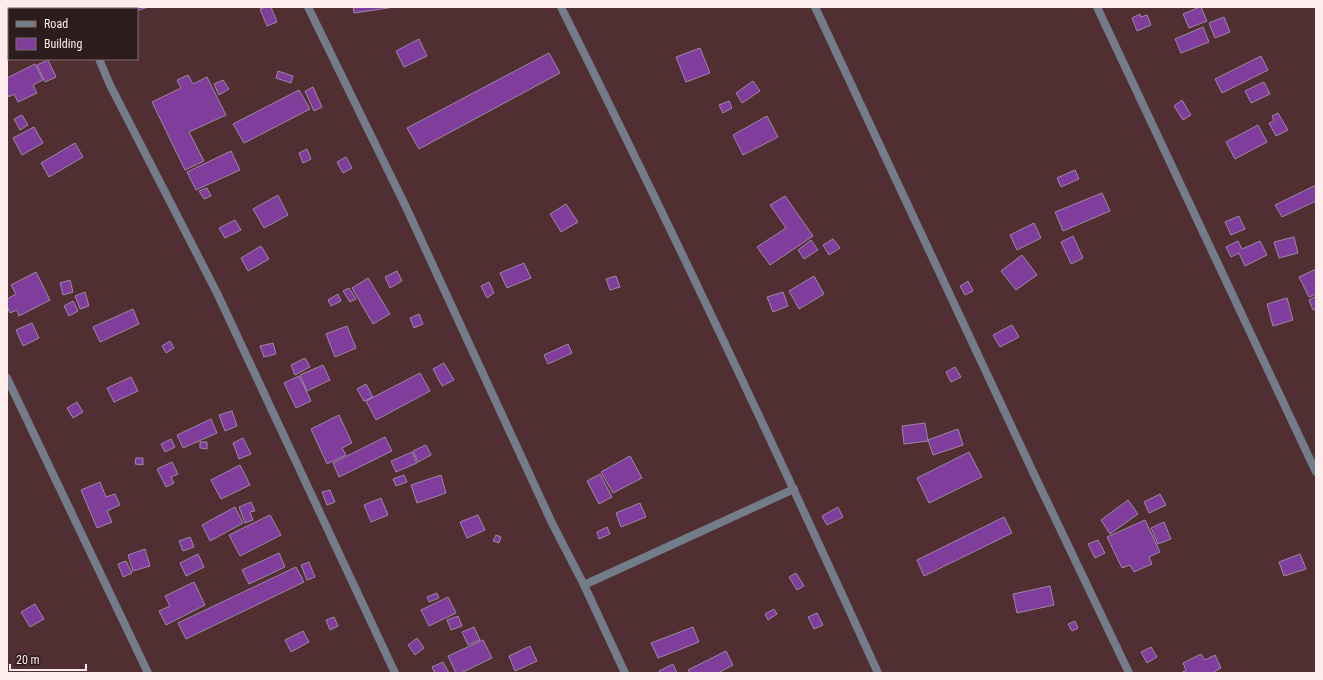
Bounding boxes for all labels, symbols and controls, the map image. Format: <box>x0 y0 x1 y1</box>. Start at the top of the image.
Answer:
legend <box>8 8 138 60</box>
text: Road <box>44 17 68 31</box>
text: Building <box>44 37 82 51</box>
scale bar <box>10 646 86 672</box>
text: 20 m <box>16 653 40 667</box>

